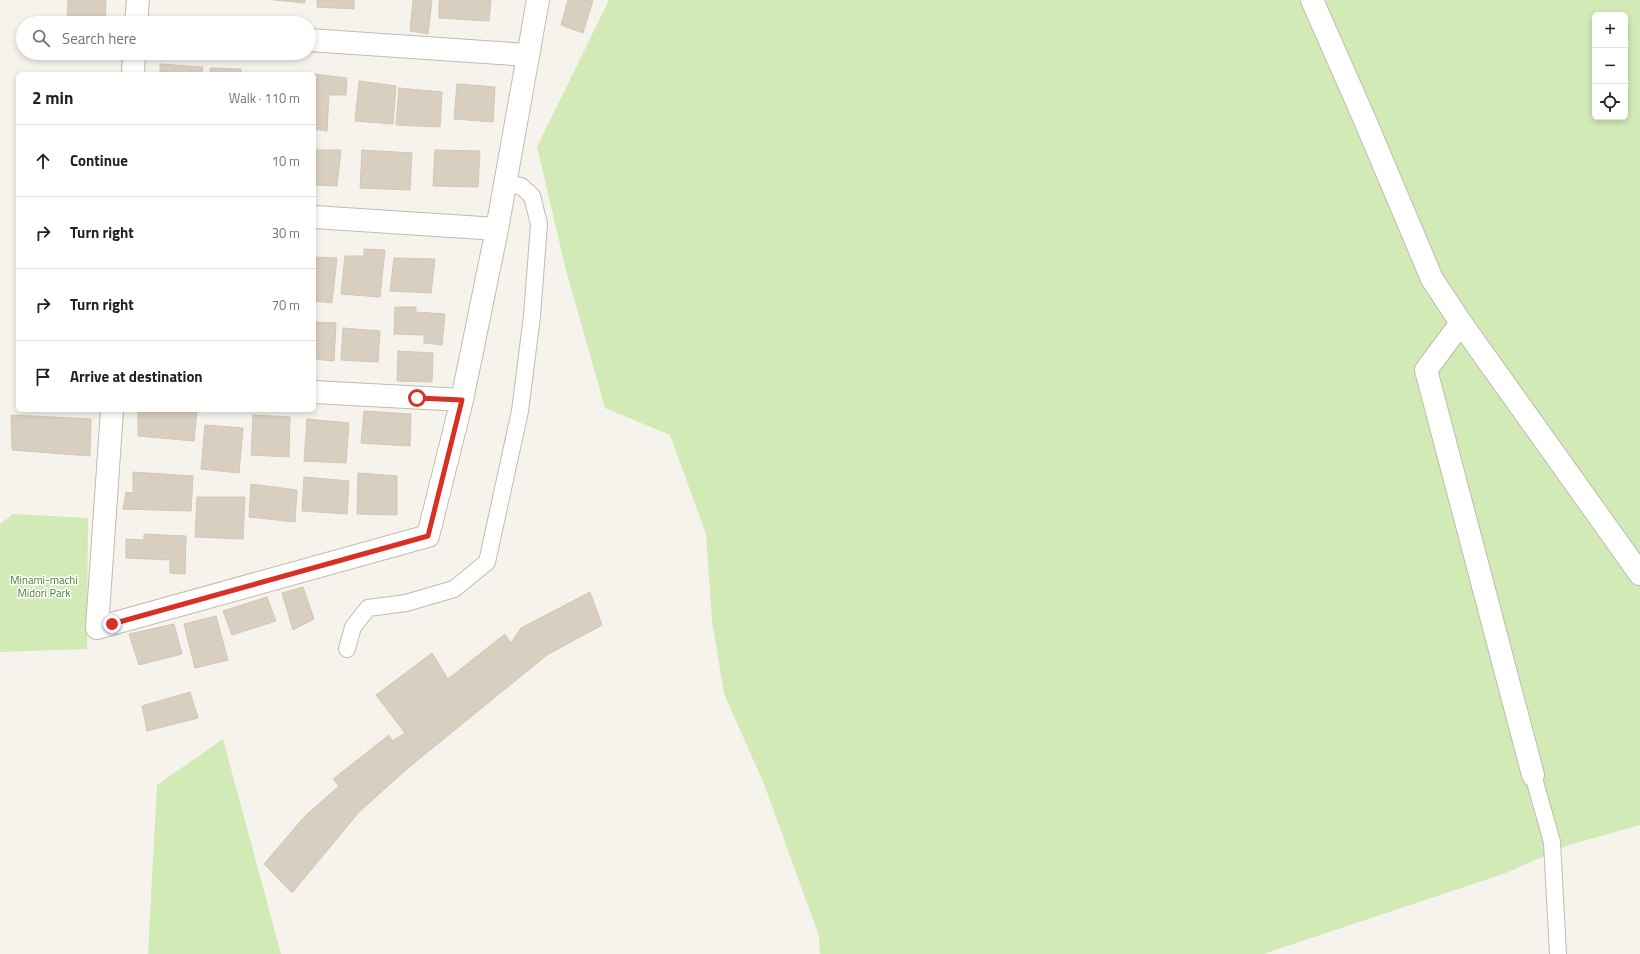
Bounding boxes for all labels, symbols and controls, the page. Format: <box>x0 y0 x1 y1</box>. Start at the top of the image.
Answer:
map controls <box>1592 12 1628 120</box>
button: + <box>1592 12 1628 48</box>
search box <box>16 16 316 60</box>
icon: search <box>30 27 52 49</box>
text: Search here <box>62 27 136 50</box>
button: − <box>1592 48 1628 84</box>
button: locate <box>1592 84 1628 120</box>
text: 2 min <box>32 85 73 111</box>
text: Walk · 110 m <box>229 88 300 108</box>
text: Continue <box>70 149 128 172</box>
icon: ahead <box>32 150 54 172</box>
text: 10 m <box>272 151 300 171</box>
text: Turn right <box>70 221 134 244</box>
icon: right <box>32 222 54 244</box>
text: 30 m <box>272 223 300 243</box>
text: Turn right <box>70 293 134 316</box>
icon: right <box>32 294 54 316</box>
text: 70 m <box>272 295 300 315</box>
text: Arrive at destination <box>70 365 203 388</box>
icon: arrive <box>32 366 54 388</box>
route start <box>408 389 426 407</box>
park label: Minami-machi Midori Park <box>10 572 78 601</box>
route end <box>103 615 121 633</box>

